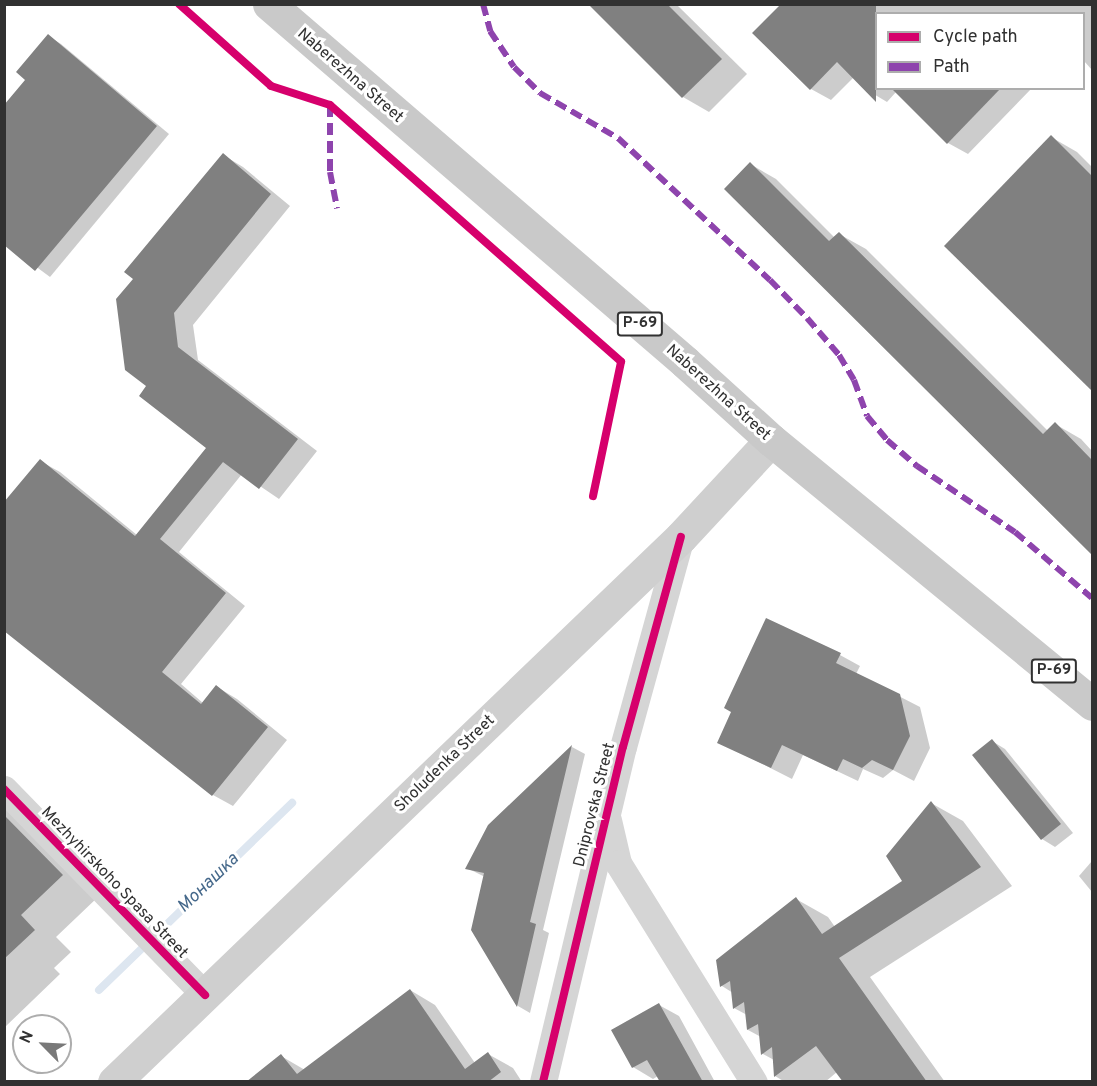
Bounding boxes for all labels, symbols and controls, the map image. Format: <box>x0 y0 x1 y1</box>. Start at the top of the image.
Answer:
legend <box>875 12 1085 90</box>
street label: Naberezhna Street <box>293 25 407 127</box>
text: Cycle path <box>933 26 1018 49</box>
text: Path <box>933 56 970 79</box>
road number: Р-69 <box>616 312 664 336</box>
street label: Naberezhna Street <box>662 341 774 445</box>
road number: Р-69 <box>1030 659 1078 683</box>
street label: Sholudenka Street <box>391 711 499 817</box>
street label: Dniprovska Street <box>570 741 620 869</box>
street label: Mezhyhirskoho Spasa Street <box>37 803 191 963</box>
water label: Монашка <box>174 850 244 918</box>
north arrow <box>12 1014 72 1074</box>
text: N <box>16 1028 39 1047</box>

